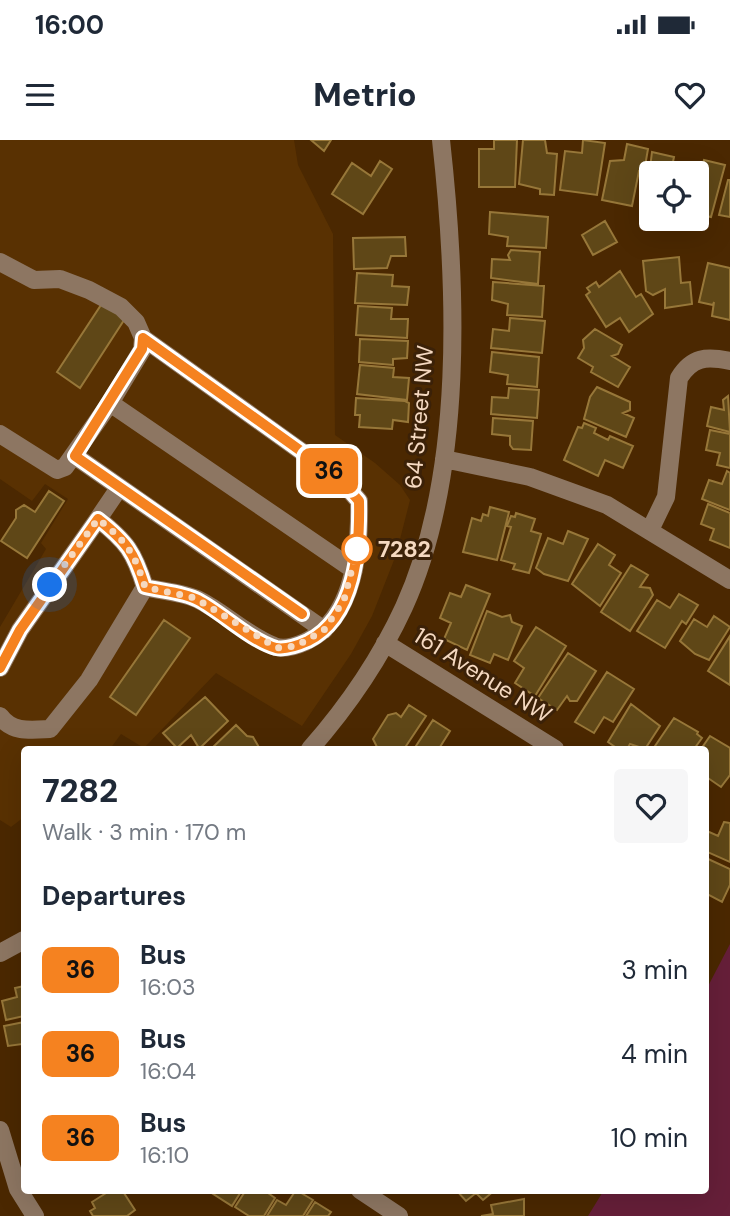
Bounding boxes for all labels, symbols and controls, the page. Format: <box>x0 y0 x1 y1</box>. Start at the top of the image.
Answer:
text: 16:00 <box>35 8 104 42</box>
text: Metrio <box>313 74 417 116</box>
icon: menu <box>21 76 59 114</box>
icon: heart <box>671 76 709 114</box>
map controls <box>639 161 709 231</box>
button: locate <box>639 161 709 231</box>
street label: 64 Street NW <box>398 344 440 490</box>
line badge: 36 <box>298 448 360 494</box>
text: 36 <box>314 455 344 486</box>
marker: 7282 <box>342 534 372 564</box>
place label: 7282 <box>378 534 431 564</box>
your location <box>32 567 67 602</box>
street label: 161 Avenue NW <box>408 621 558 729</box>
text: 7282 <box>42 769 118 812</box>
button: heart <box>614 769 688 843</box>
text: Walk · 3 min · 170 m <box>42 817 246 847</box>
text: Departures <box>42 879 186 913</box>
text: Bus <box>140 938 186 972</box>
text: 3 min <box>621 953 688 987</box>
text: 36 <box>66 954 95 985</box>
text: 16:03 <box>140 972 196 1002</box>
text: Bus <box>140 1022 186 1056</box>
text: 4 min <box>621 1037 688 1071</box>
text: 36 <box>66 1038 95 1069</box>
text: 16:04 <box>140 1056 196 1086</box>
text: Bus <box>140 1106 186 1140</box>
text: 10 min <box>611 1121 688 1155</box>
text: 36 <box>66 1122 95 1153</box>
text: 16:10 <box>140 1140 189 1170</box>

